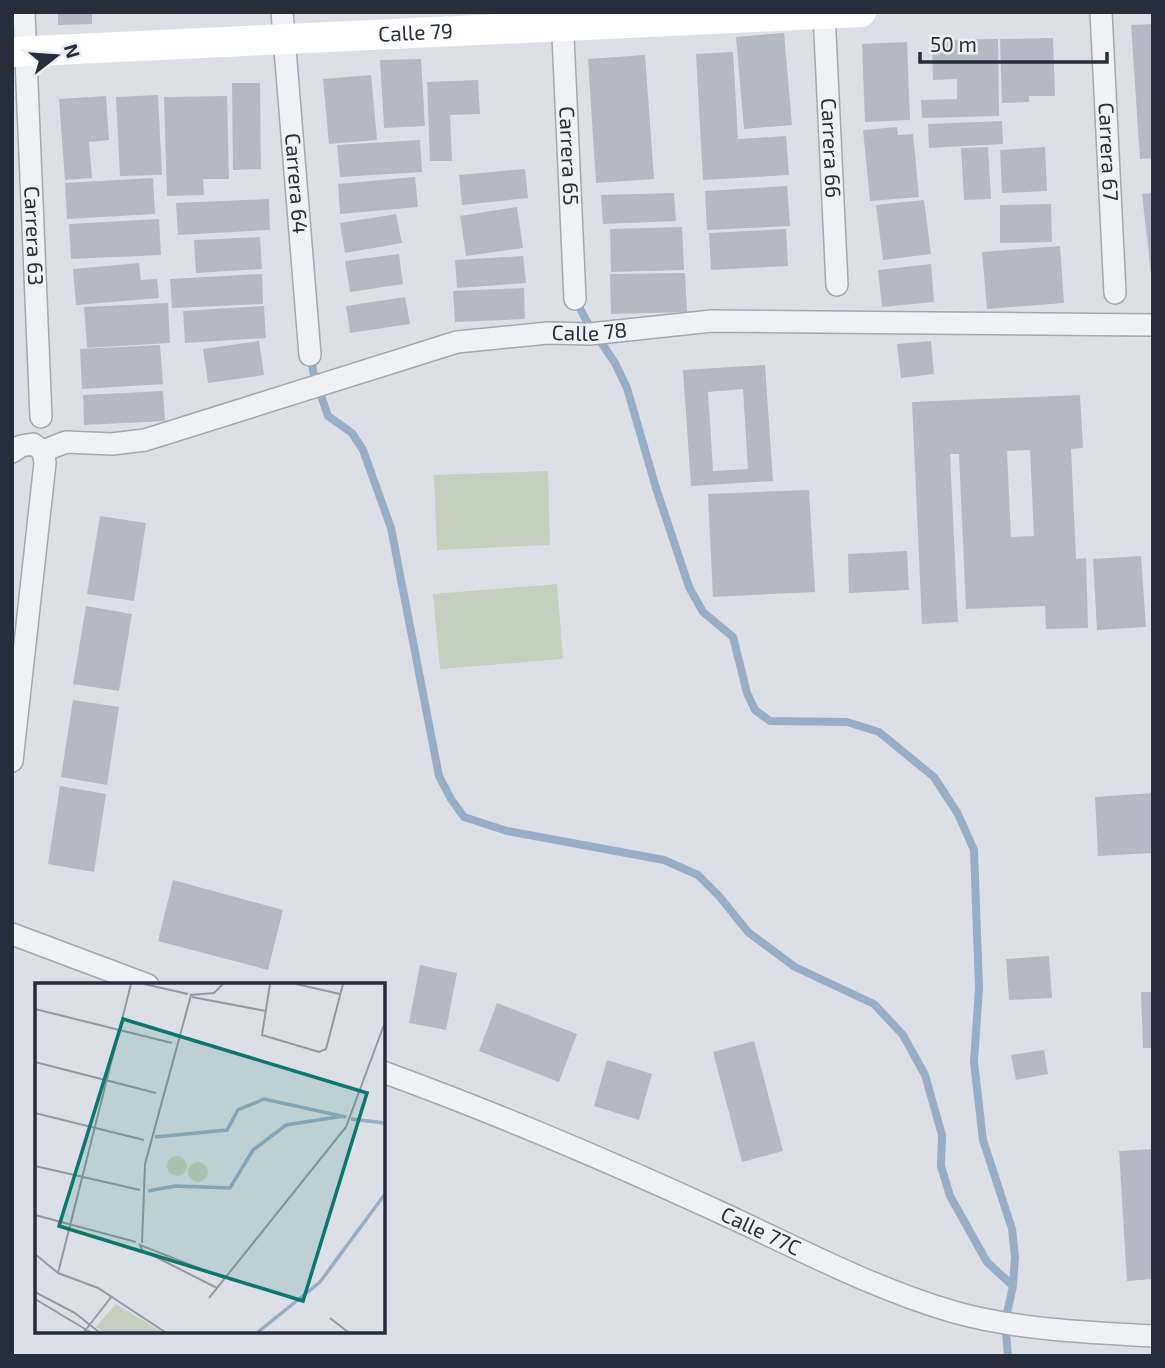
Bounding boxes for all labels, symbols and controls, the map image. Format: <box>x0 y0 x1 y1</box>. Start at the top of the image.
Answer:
street label: Calle 79 <box>378 17 453 46</box>
north arrow <box>21 21 91 91</box>
scale bar <box>920 21 1107 65</box>
text: 50 m <box>930 31 977 56</box>
text: N <box>60 41 86 61</box>
street label: Carrera 66 <box>817 97 847 198</box>
street label: Carrera 67 <box>1095 102 1124 202</box>
street label: Carrera 65 <box>555 106 585 206</box>
street label: Carrera 64 <box>281 132 314 235</box>
street label: Carrera 63 <box>20 185 49 286</box>
street label: Calle 78 <box>552 316 628 345</box>
inset map <box>35 983 385 1333</box>
street label: Calle 77C <box>717 1200 805 1260</box>

